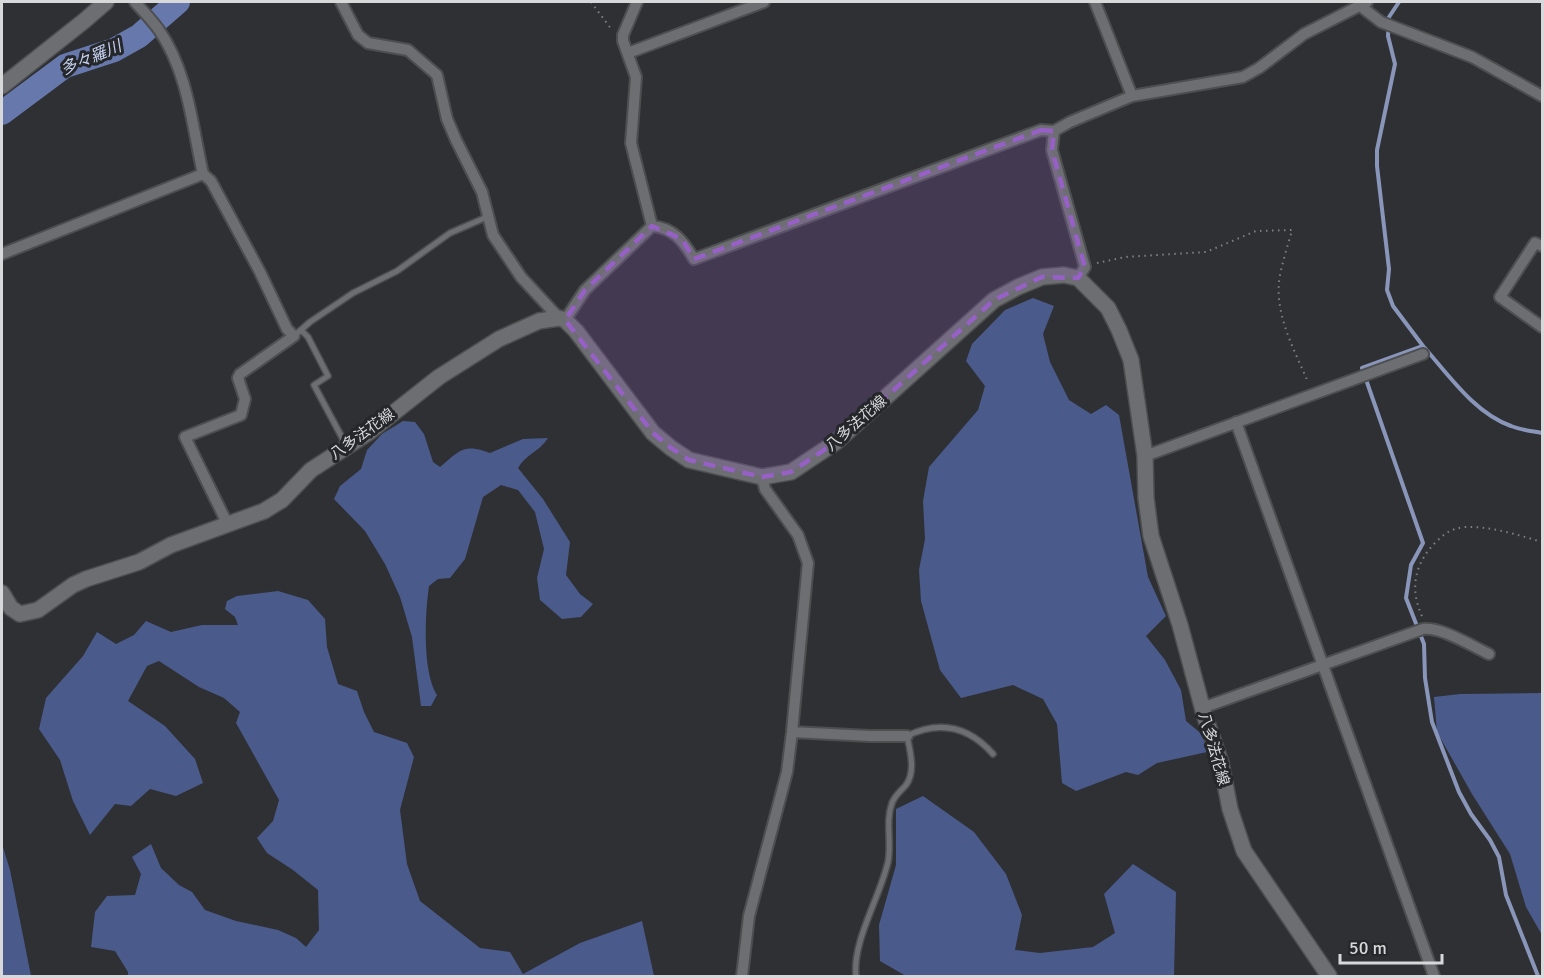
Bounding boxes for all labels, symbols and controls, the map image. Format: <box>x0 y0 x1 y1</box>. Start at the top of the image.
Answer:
water label: 多々羅川 <box>58 36 126 80</box>
street label: 八多法花線 <box>822 392 890 454</box>
street label: 八多法花線 <box>326 405 398 463</box>
street label: 八多法花線 <box>1195 710 1233 788</box>
scale bar <box>1340 927 1442 965</box>
text: 50 m <box>1349 937 1387 959</box>

